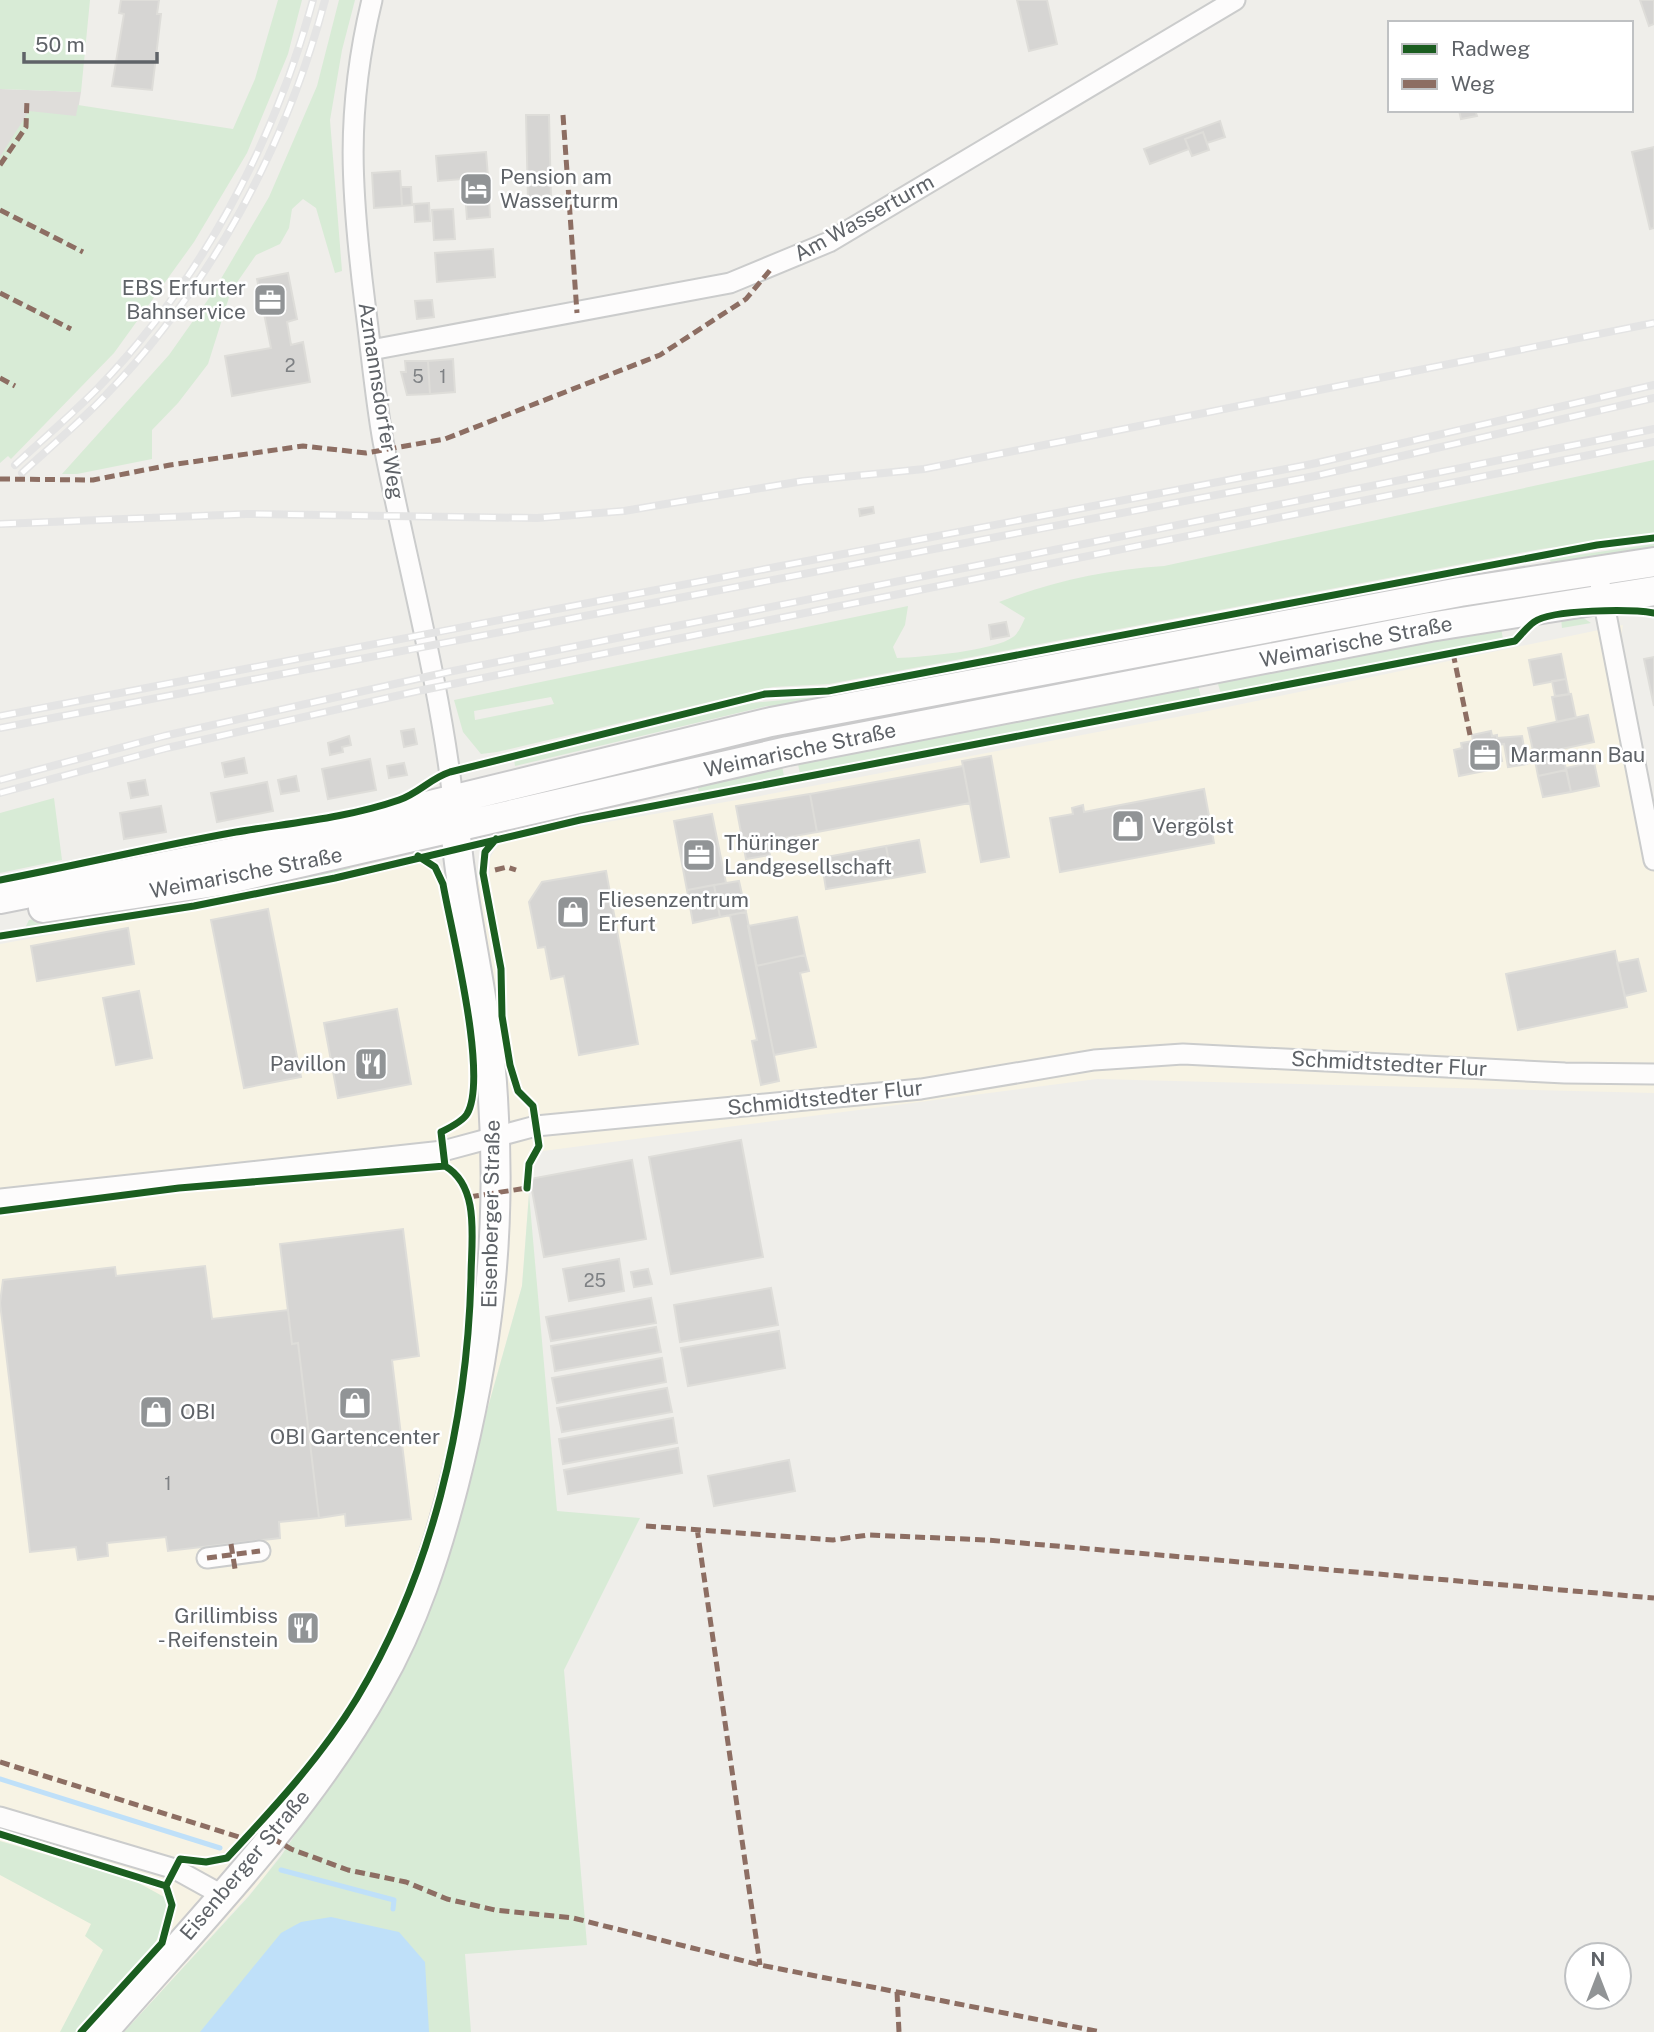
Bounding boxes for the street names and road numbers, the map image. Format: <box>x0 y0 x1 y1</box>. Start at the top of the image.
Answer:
street label: Am Wasserturm <box>789 169 938 266</box>
street label: Azmannsdorfer Weg <box>354 301 409 501</box>
street label: Weimarische Straße <box>1257 611 1454 672</box>
street label: Weimarische Straße <box>701 717 898 782</box>
street label: Weimarische Straße <box>147 842 344 903</box>
street label: Schmidtstedter Flur <box>1290 1046 1488 1081</box>
street label: Schmidtstedter Flur <box>726 1075 924 1120</box>
street label: Eisenberger Straße <box>476 1120 505 1308</box>
street label: Eisenberger Straße <box>175 1784 315 1945</box>

